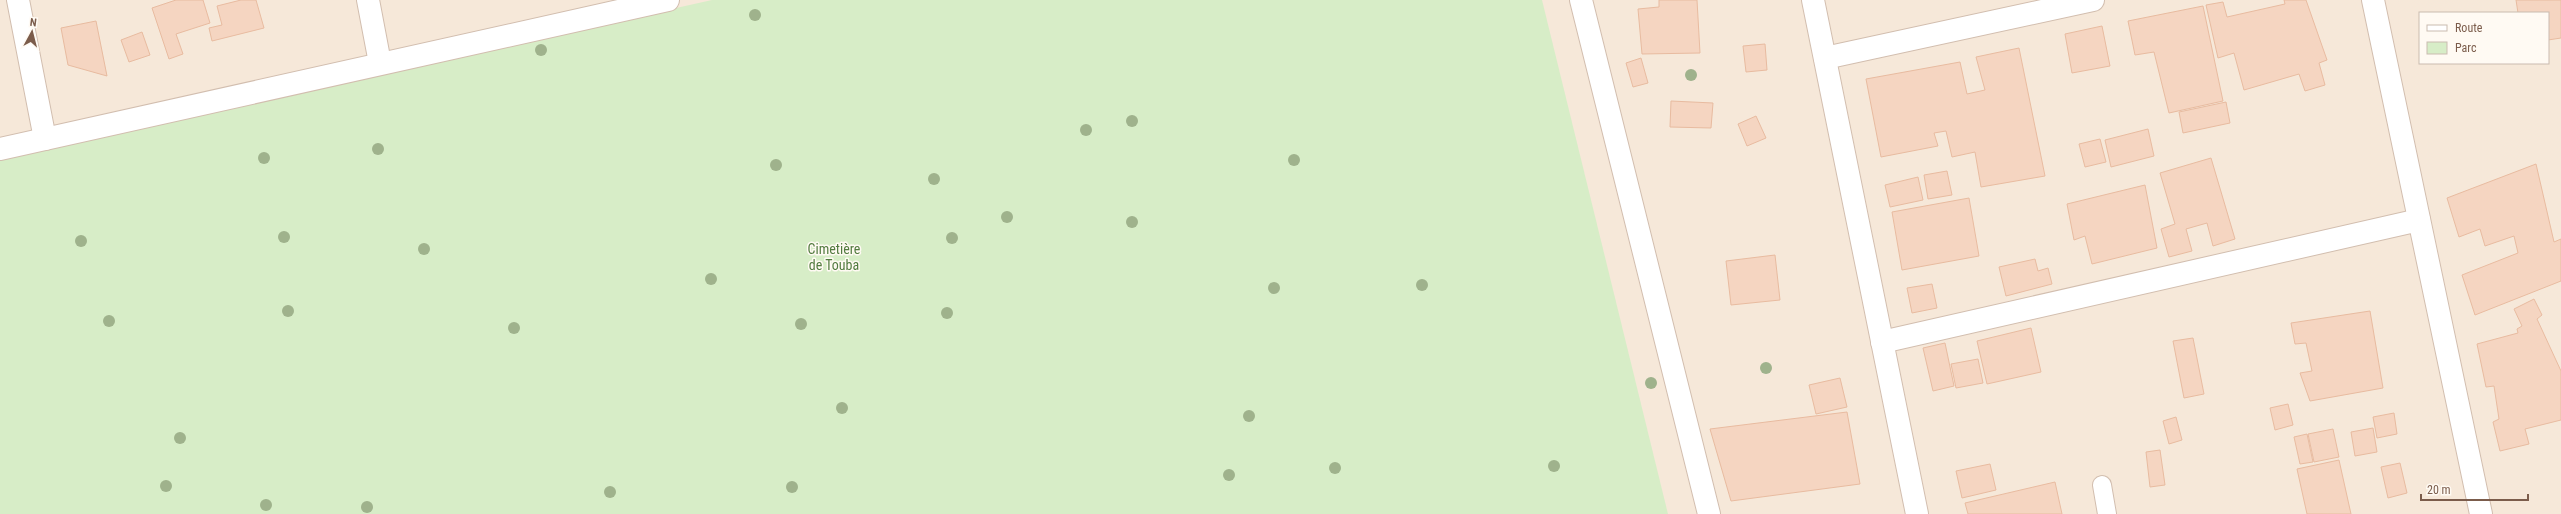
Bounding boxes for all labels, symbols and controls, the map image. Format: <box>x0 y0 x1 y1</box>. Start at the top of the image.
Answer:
north arrow <box>12 12 52 52</box>
legend <box>2419 12 2549 64</box>
text: N <box>29 16 38 29</box>
text: Route <box>2455 21 2483 35</box>
text: Parc <box>2455 41 2477 55</box>
park label: Cimetière de Touba <box>808 241 861 273</box>
scale bar <box>2421 476 2528 502</box>
text: 20 m <box>2427 483 2451 497</box>

